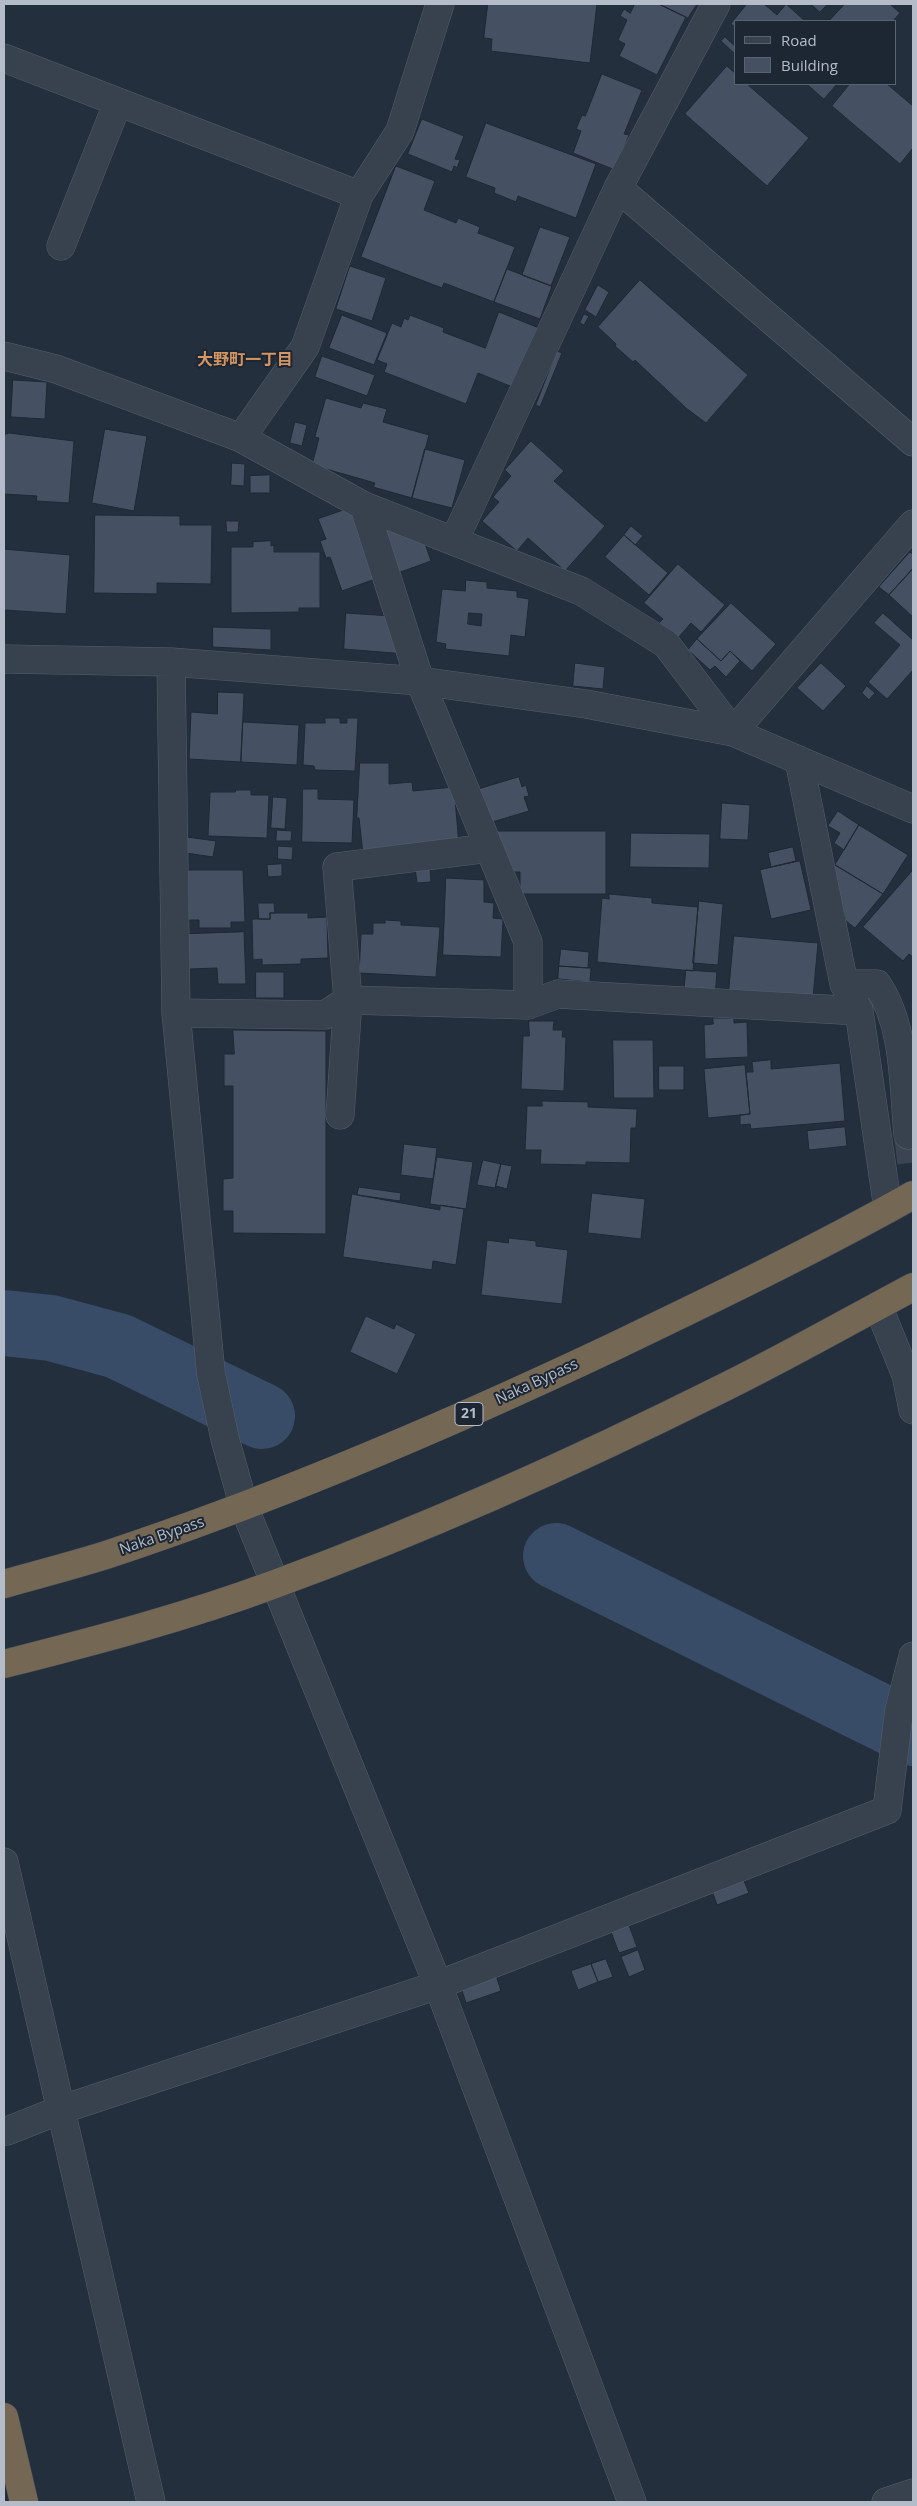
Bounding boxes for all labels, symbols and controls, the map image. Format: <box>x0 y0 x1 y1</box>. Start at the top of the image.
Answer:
legend <box>734 20 897 85</box>
text: Road <box>781 30 817 50</box>
text: Building <box>781 55 838 75</box>
district label: 大野町一丁目 <box>197 350 293 370</box>
street label: Naka Bypass <box>493 1355 581 1409</box>
road number: 21 <box>455 1402 483 1426</box>
street label: Naka Bypass <box>117 1513 207 1559</box>

